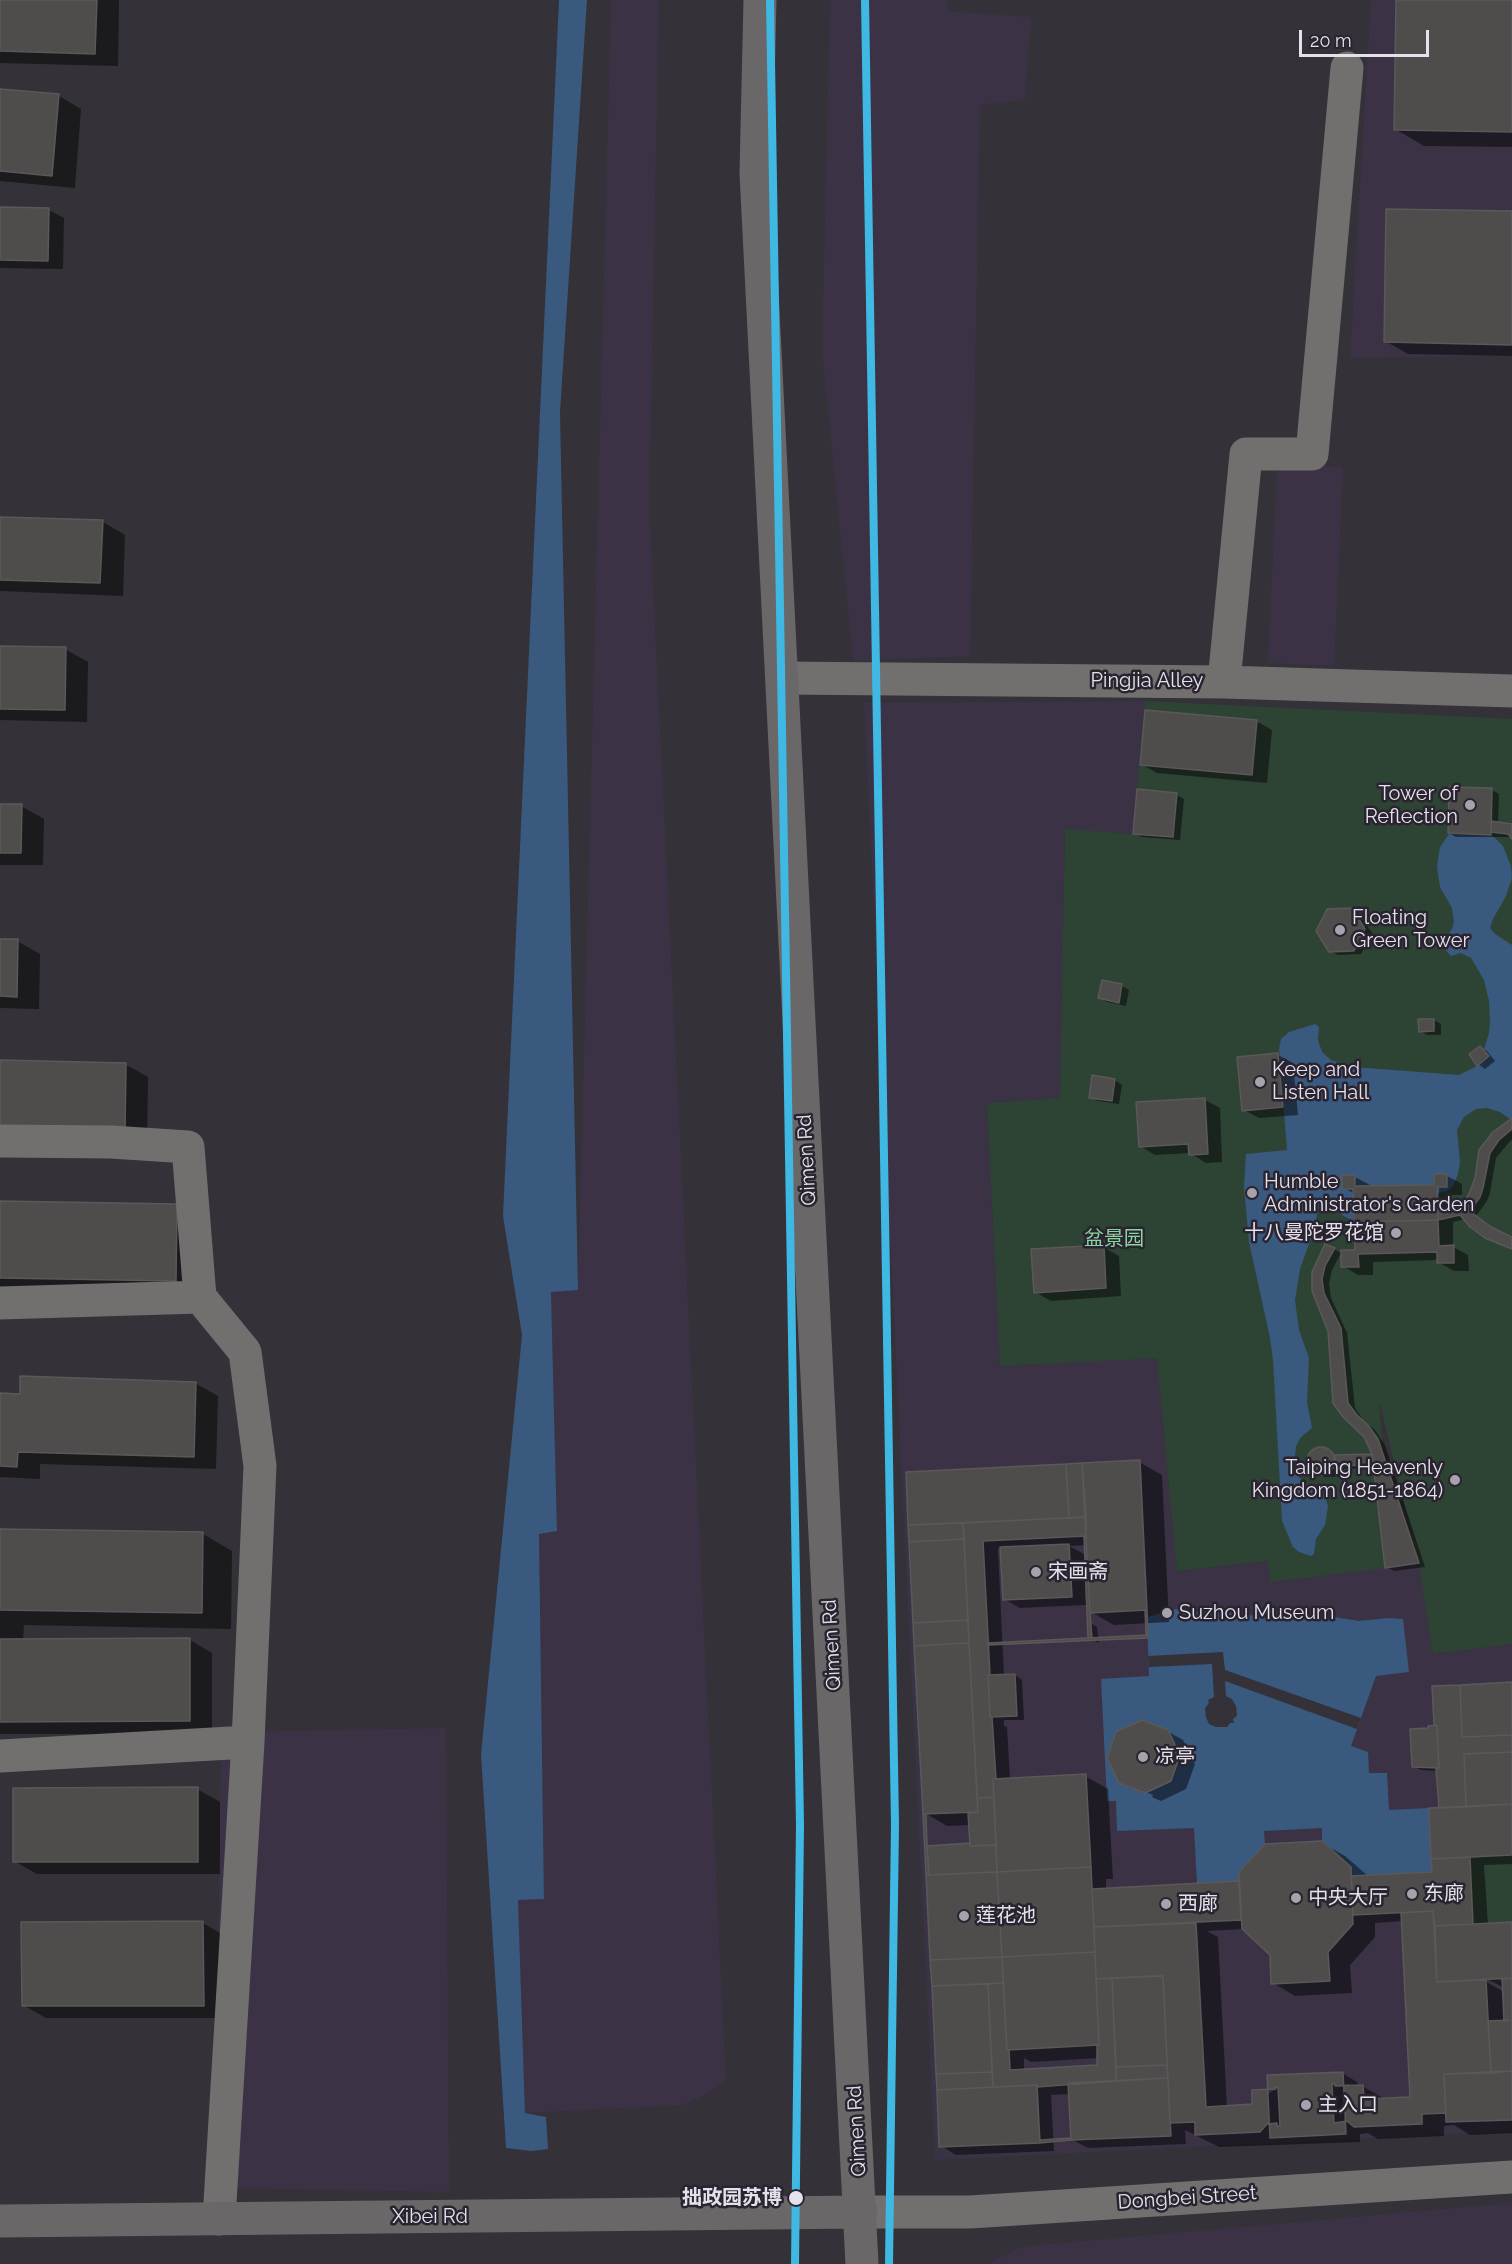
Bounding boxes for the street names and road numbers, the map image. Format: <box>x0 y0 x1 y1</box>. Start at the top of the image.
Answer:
street label: Pingjia Alley <box>1091 669 1203 693</box>
street label: Qimen Rd <box>793 1114 821 1206</box>
street label: Qimen Rd <box>818 1599 846 1691</box>
street label: Qimen Rd <box>843 2085 871 2177</box>
street label: Dongbei Street <box>1117 2181 1257 2215</box>
street label: Xibei Rd <box>392 2205 468 2229</box>

